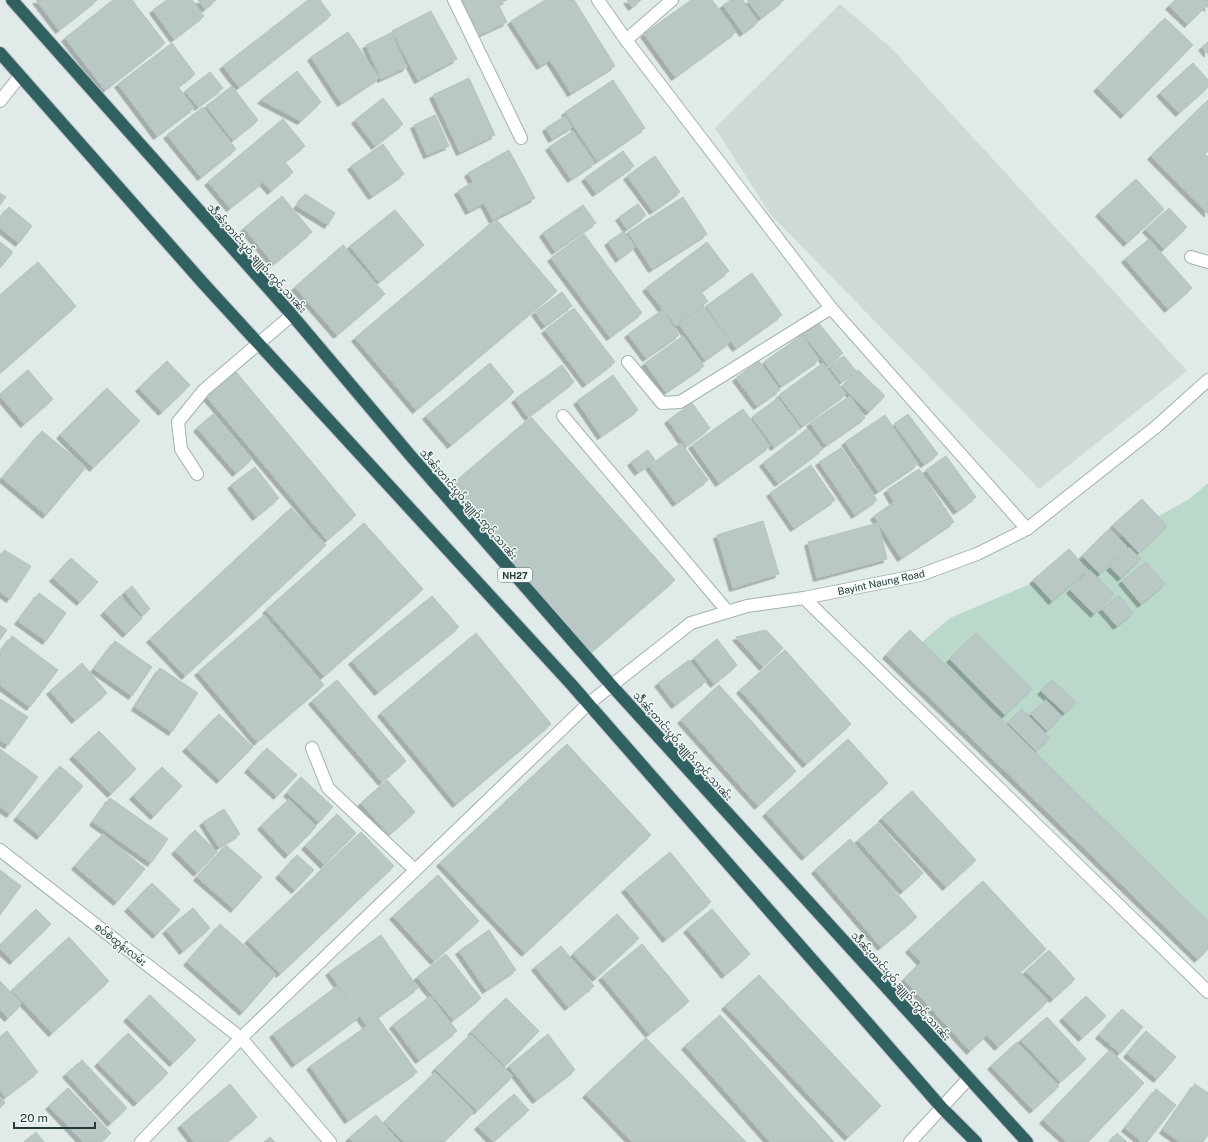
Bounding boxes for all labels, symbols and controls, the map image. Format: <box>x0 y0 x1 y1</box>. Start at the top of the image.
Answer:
street label: သဵႅၼ်ႈတၢင်းပူဝ်ႇၶျူၵ်ႉဢွင်ႇသၢၼ်း <box>203 200 310 317</box>
street label: သဵႅၼ်ႈတၢင်းပူဝ်ႇၶျူၵ်ႉဢွင်ႇသၢၼ်း <box>416 446 521 564</box>
street label: Bayint Naung Road <box>836 567 926 597</box>
road number: NH27 <box>498 568 532 582</box>
street label: သဵႅၼ်ႈတၢင်းပူဝ်ႇၶျူၵ်ႉဢွင်ႇသၢၼ်း <box>629 688 736 805</box>
street label: စဝ်စံထွန်းလမ်း <box>91 919 150 970</box>
street label: သဵႅၼ်ႈတၢင်းပူဝ်ႇၶျူၵ်ႉဢွင်ႇသၢၼ်း <box>847 928 954 1045</box>
scale bar <box>14 1104 95 1130</box>
text: 20 m <box>20 1111 48 1125</box>

